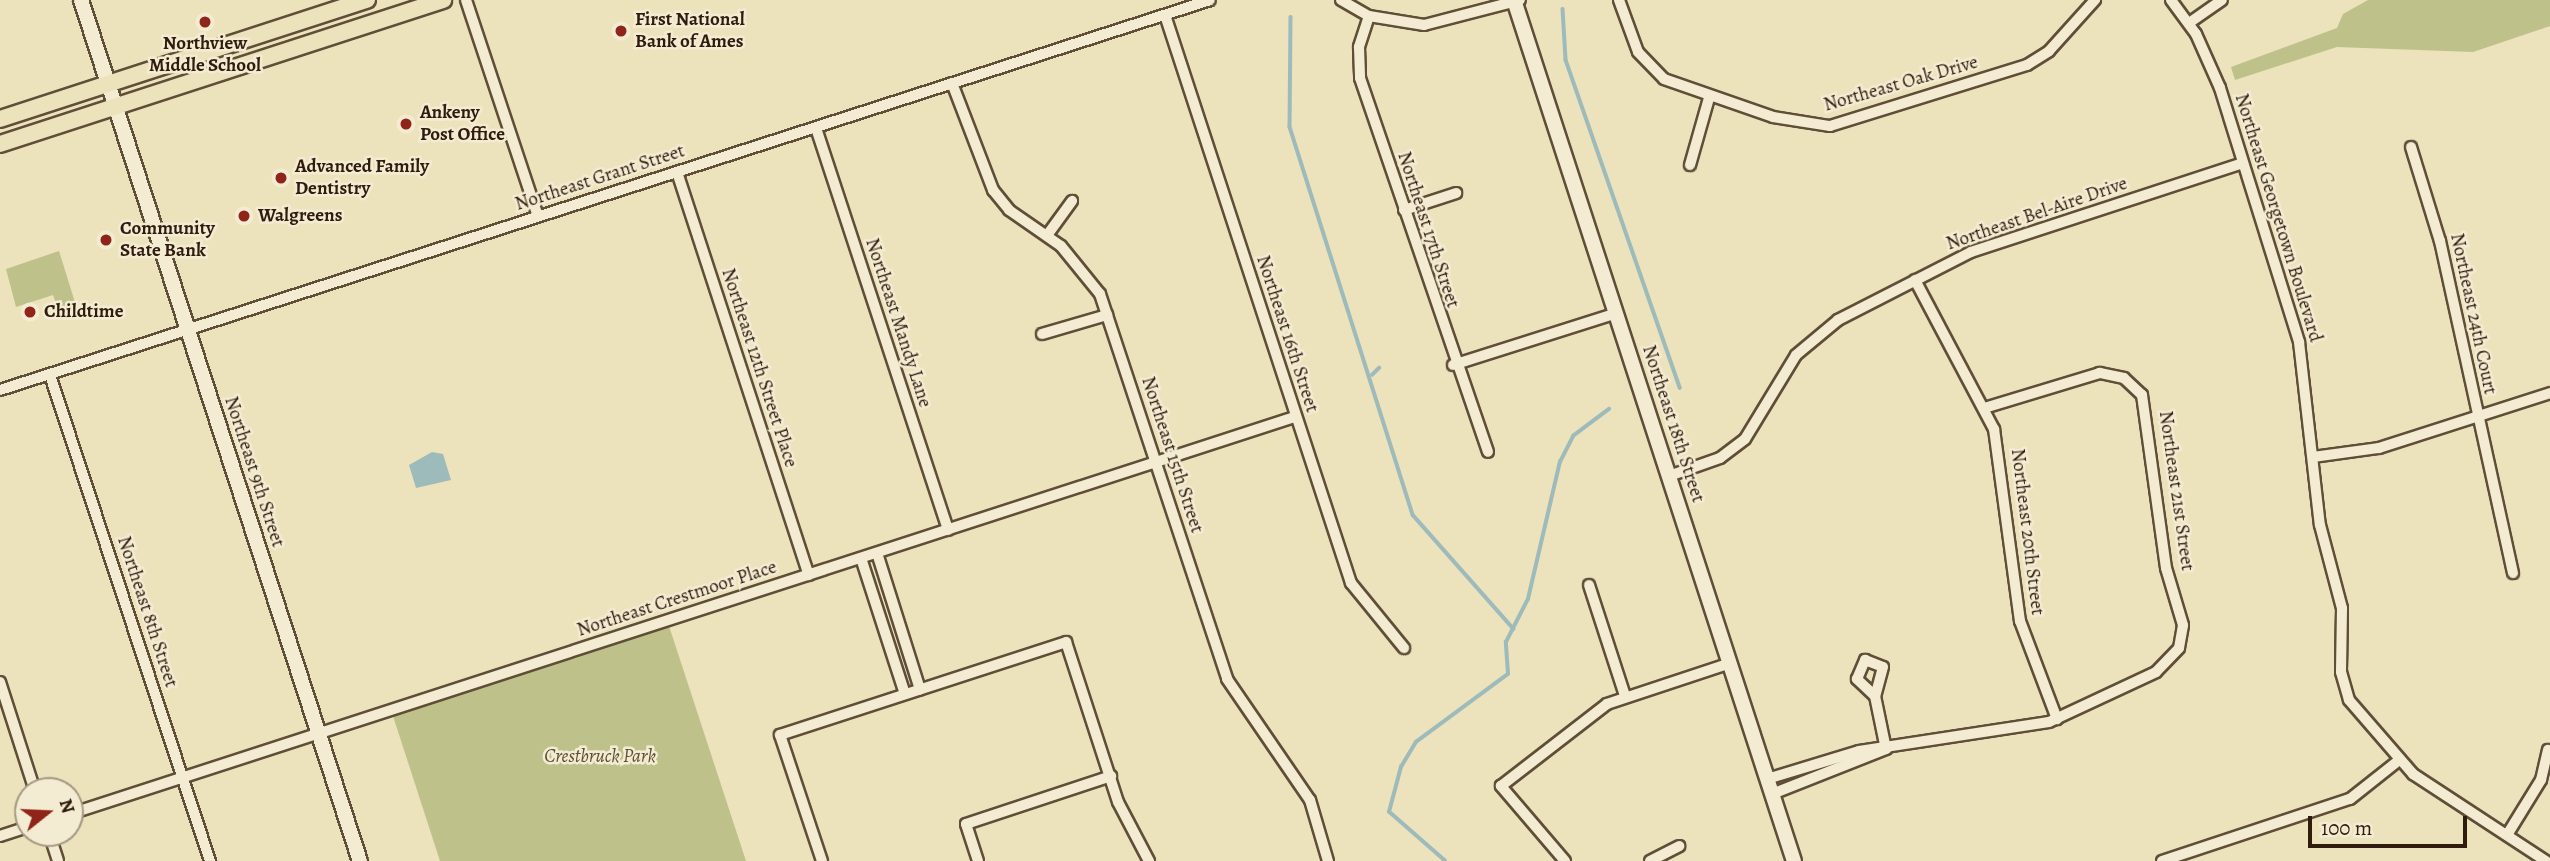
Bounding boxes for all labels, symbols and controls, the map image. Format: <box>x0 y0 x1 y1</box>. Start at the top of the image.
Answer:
place label: First National Bank of Ames <box>635 9 745 53</box>
marker: Northview Middle School <box>197 14 213 30</box>
marker: First National Bank of Ames <box>613 23 629 39</box>
place label: Northview Middle School <box>149 33 261 77</box>
street label: Northeast Oak Drive <box>1821 51 1981 117</box>
street label: Northeast Georgetown Boulevard <box>2229 91 2327 345</box>
place label: Ankeny Post Office <box>420 102 505 146</box>
marker: Ankeny Post Office <box>398 116 414 132</box>
street label: Northeast Grant Street <box>512 140 688 216</box>
street label: Northeast 17th Street <box>1392 149 1464 311</box>
place label: Advanced Family Dentistry <box>295 156 429 200</box>
marker: Advanced Family Dentistry <box>273 170 289 186</box>
street label: Northeast Bel-Aire Drive <box>1943 172 2131 256</box>
place label: Walgreens <box>258 205 342 227</box>
marker: Walgreens <box>236 208 252 224</box>
place label: Community State Bank <box>120 218 215 262</box>
street label: Northeast 24th Court <box>2445 231 2501 397</box>
marker: Community State Bank <box>98 232 114 248</box>
street label: Northeast Mandy Lane <box>860 236 936 410</box>
street label: Northeast 16th Street <box>1251 253 1323 415</box>
street label: Northeast 12th Street Place <box>716 266 802 470</box>
place label: Childtime <box>44 301 123 323</box>
marker: Childtime <box>22 304 38 320</box>
street label: Northeast 18th Street <box>1637 342 1709 506</box>
street label: Northeast 15th Street <box>1136 374 1208 536</box>
street label: Northeast 9th Street <box>219 394 289 550</box>
street label: Northeast 21st Street <box>2153 410 2199 572</box>
street label: Northeast 20th Street <box>2005 447 2049 617</box>
street label: Northeast 8th Street <box>112 534 182 690</box>
street label: Northeast Crestmoor Place <box>574 556 780 642</box>
park label: Crestbruck Park <box>544 746 656 768</box>
north arrow <box>14 777 84 847</box>
text: N <box>53 796 82 817</box>
scale bar <box>2312 802 2471 846</box>
text: 100 m <box>2321 814 2372 842</box>

